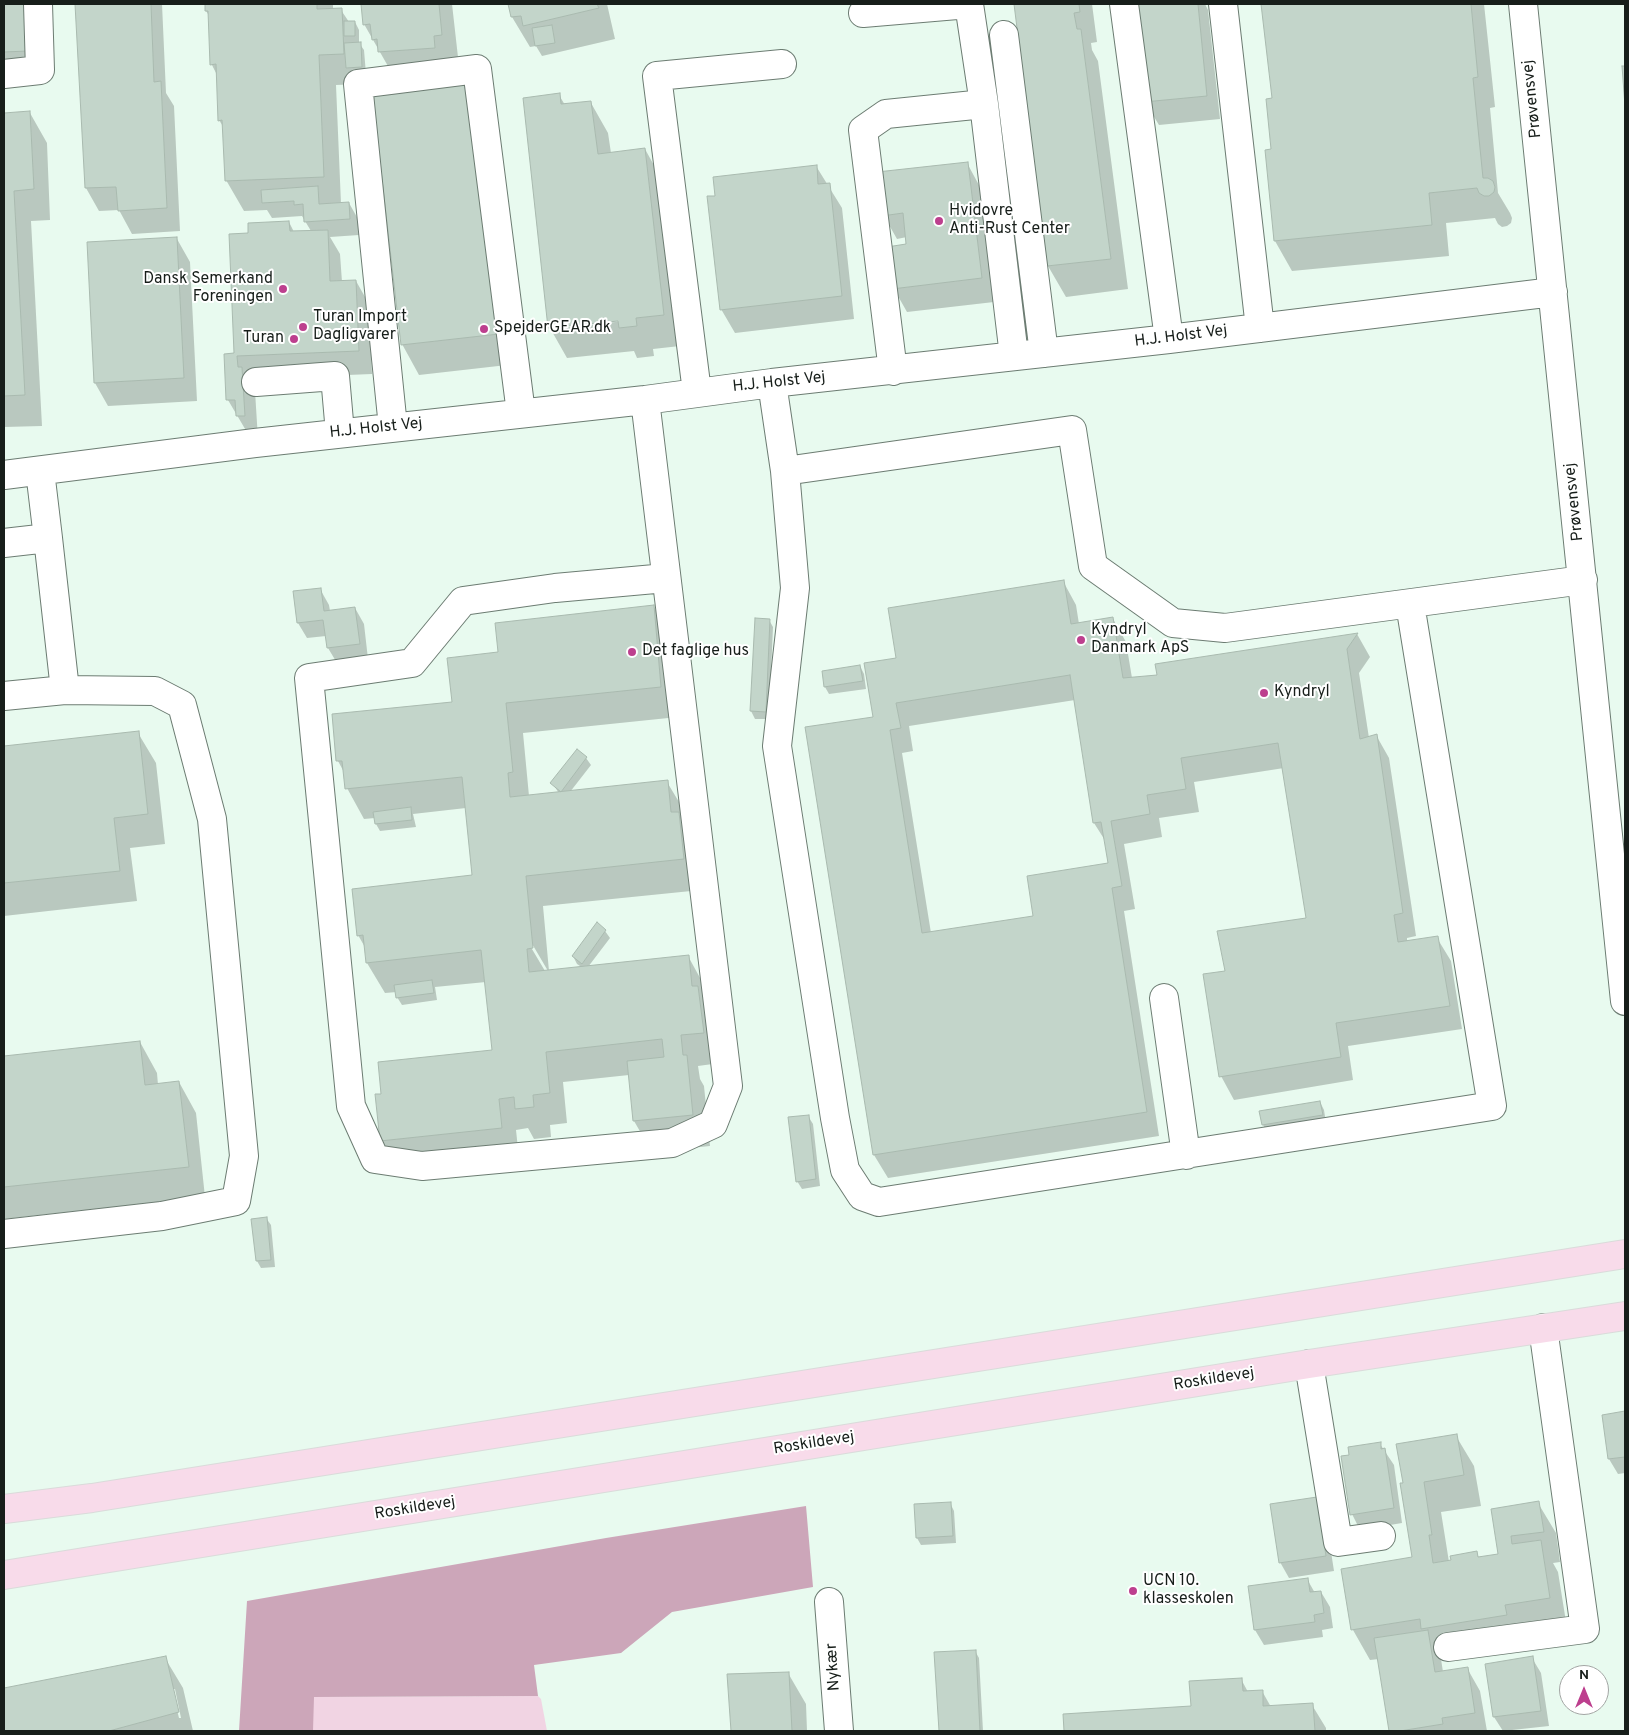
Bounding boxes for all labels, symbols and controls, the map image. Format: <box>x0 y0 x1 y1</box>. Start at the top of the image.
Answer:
street label: Prøvensvej <box>1519 59 1547 139</box>
place label: Hvidovre Anti-Rust Center <box>949 202 1070 240</box>
marker: Hvidovre Anti-Rust Center <box>933 215 945 227</box>
place label: Dansk Semerkand Foreningen <box>143 270 273 308</box>
marker: Dansk Semerkand Foreningen <box>277 283 289 295</box>
place label: Turan Import Dagligvarer <box>313 308 407 346</box>
place label: SpejderGEAR.dk <box>494 319 611 339</box>
marker: Turan Import Dagligvarer <box>297 321 309 333</box>
street label: H.J. Holst Vej <box>1134 322 1228 352</box>
marker: SpejderGEAR.dk <box>478 323 490 335</box>
place label: Turan <box>243 329 284 349</box>
marker: Turan <box>288 333 300 345</box>
street label: H.J. Holst Vej <box>732 369 826 397</box>
street label: H.J. Holst Vej <box>329 415 423 443</box>
street label: Prøvensvej <box>1561 462 1589 542</box>
place label: Kyndryl Danmark ApS <box>1091 621 1189 659</box>
marker: Kyndryl Danmark ApS <box>1075 634 1087 646</box>
place label: Det faglige hus <box>642 642 749 662</box>
marker: Det faglige hus <box>626 646 638 658</box>
place label: Kyndryl <box>1274 683 1330 703</box>
marker: Kyndryl <box>1258 687 1270 699</box>
street label: Roskildevej <box>1172 1364 1256 1396</box>
street label: Roskildevej <box>772 1428 856 1460</box>
street label: Roskildevej <box>373 1493 457 1525</box>
place label: UCN 10. klasseskolen <box>1143 1572 1234 1610</box>
marker: UCN 10. klasseskolen <box>1127 1585 1139 1597</box>
street label: Nykær <box>823 1642 845 1692</box>
north arrow <box>1559 1665 1609 1715</box>
text: N <box>1579 1667 1589 1684</box>

